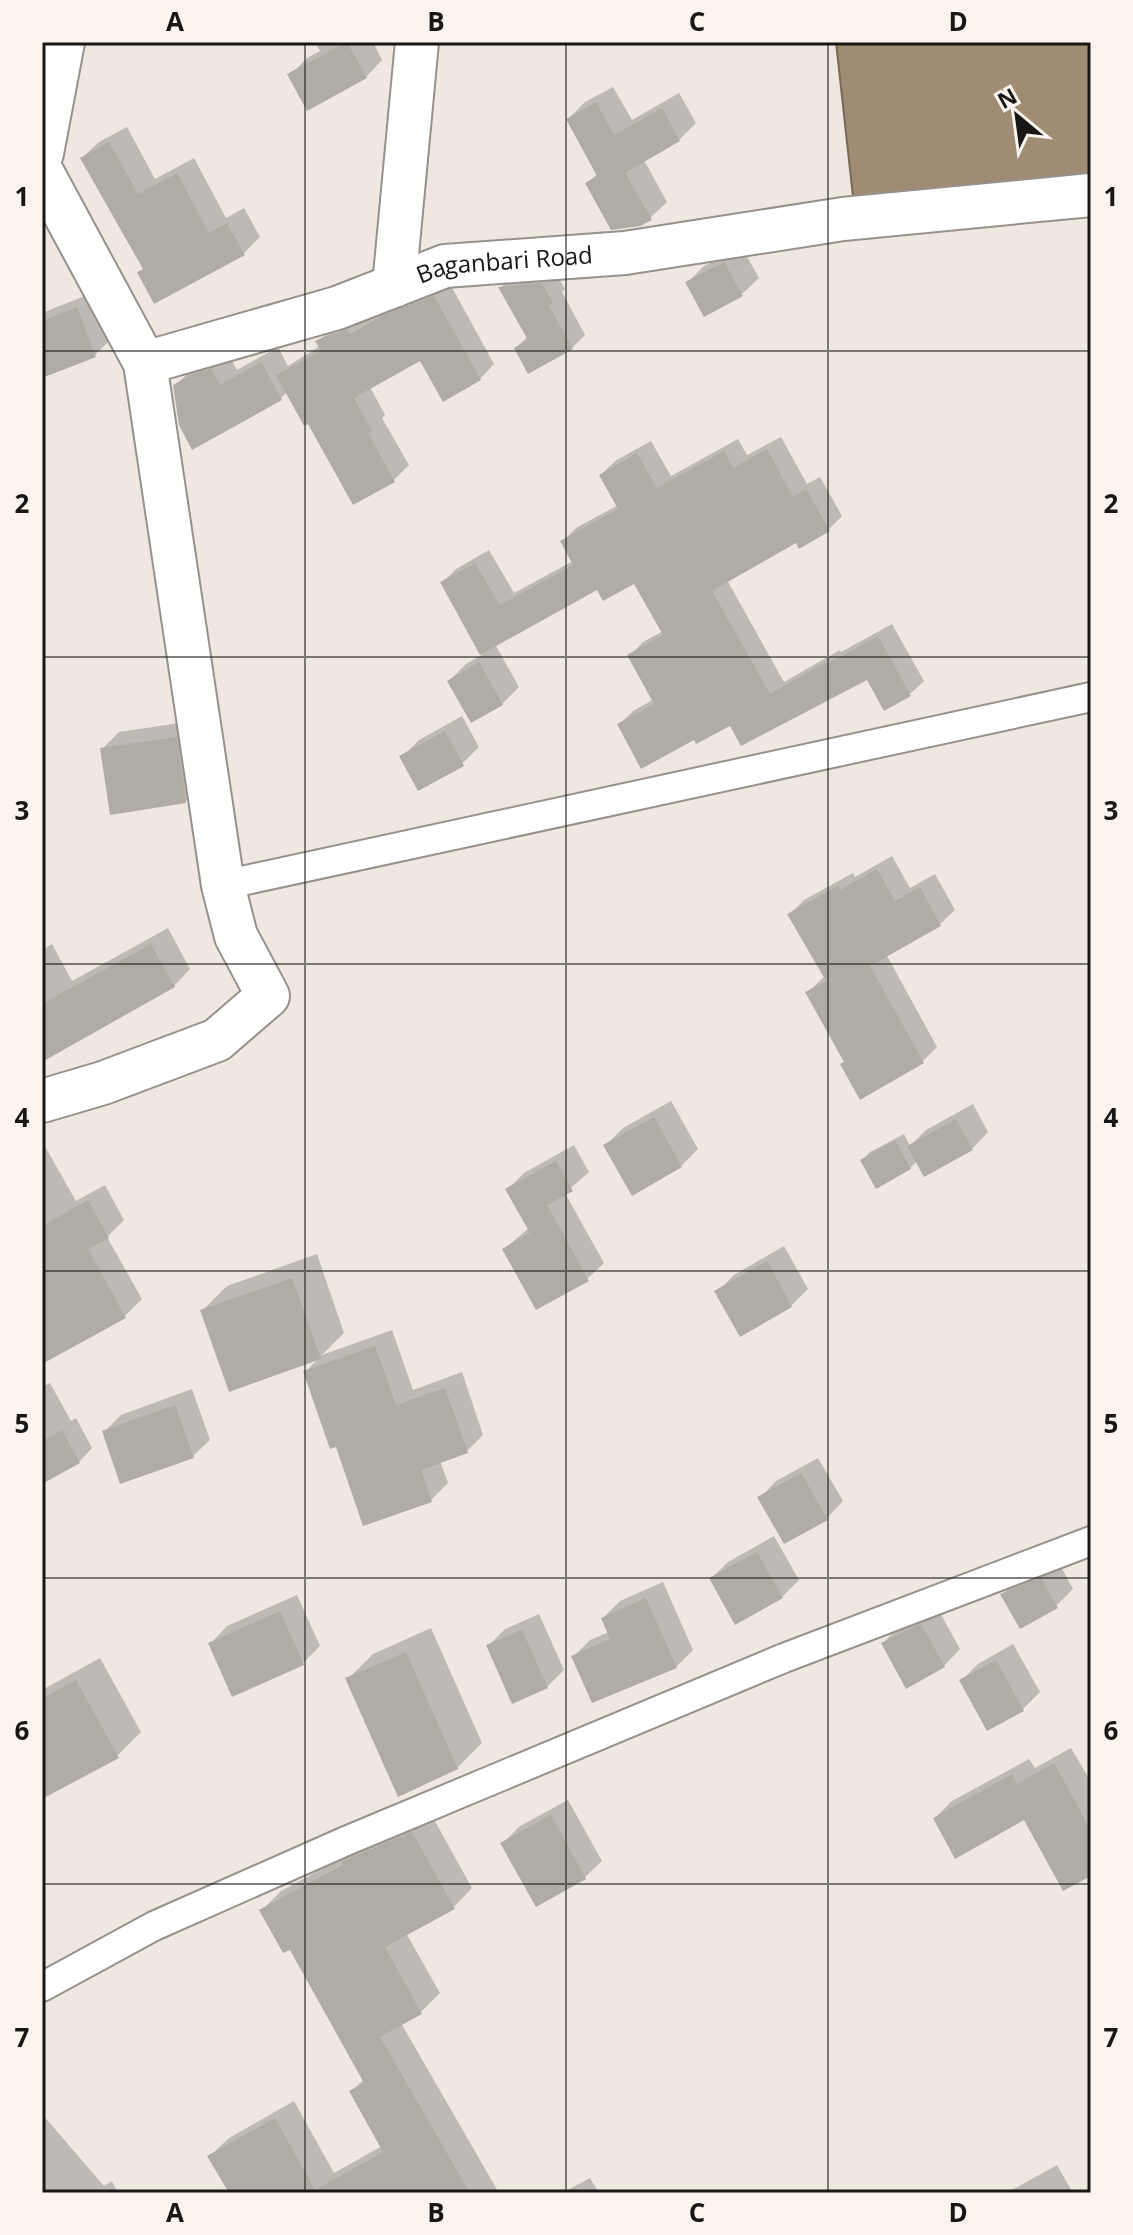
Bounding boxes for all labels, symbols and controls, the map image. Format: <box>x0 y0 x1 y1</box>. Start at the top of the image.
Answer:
text: A <box>166 3 184 39</box>
text: B <box>427 3 445 39</box>
text: C <box>689 3 705 39</box>
text: D <box>948 3 968 39</box>
north arrow <box>977 76 1057 156</box>
text: N <box>992 80 1022 115</box>
text: 1 <box>15 178 29 214</box>
text: 1 <box>1104 178 1118 214</box>
street label: Baganbari Road <box>411 237 594 291</box>
text: 2 <box>15 485 30 521</box>
text: 2 <box>1104 485 1119 521</box>
text: 3 <box>15 792 29 828</box>
text: 3 <box>1104 792 1118 828</box>
text: 4 <box>15 1099 30 1135</box>
text: 4 <box>1104 1099 1119 1135</box>
text: 5 <box>15 1405 29 1441</box>
text: 5 <box>1104 1405 1118 1441</box>
text: 6 <box>15 1712 30 1748</box>
text: 6 <box>1104 1712 1119 1748</box>
text: 7 <box>15 2019 30 2055</box>
text: 7 <box>1104 2019 1119 2055</box>
text: A <box>166 2194 184 2230</box>
text: B <box>427 2194 445 2230</box>
text: C <box>689 2194 705 2230</box>
text: D <box>948 2194 968 2230</box>

